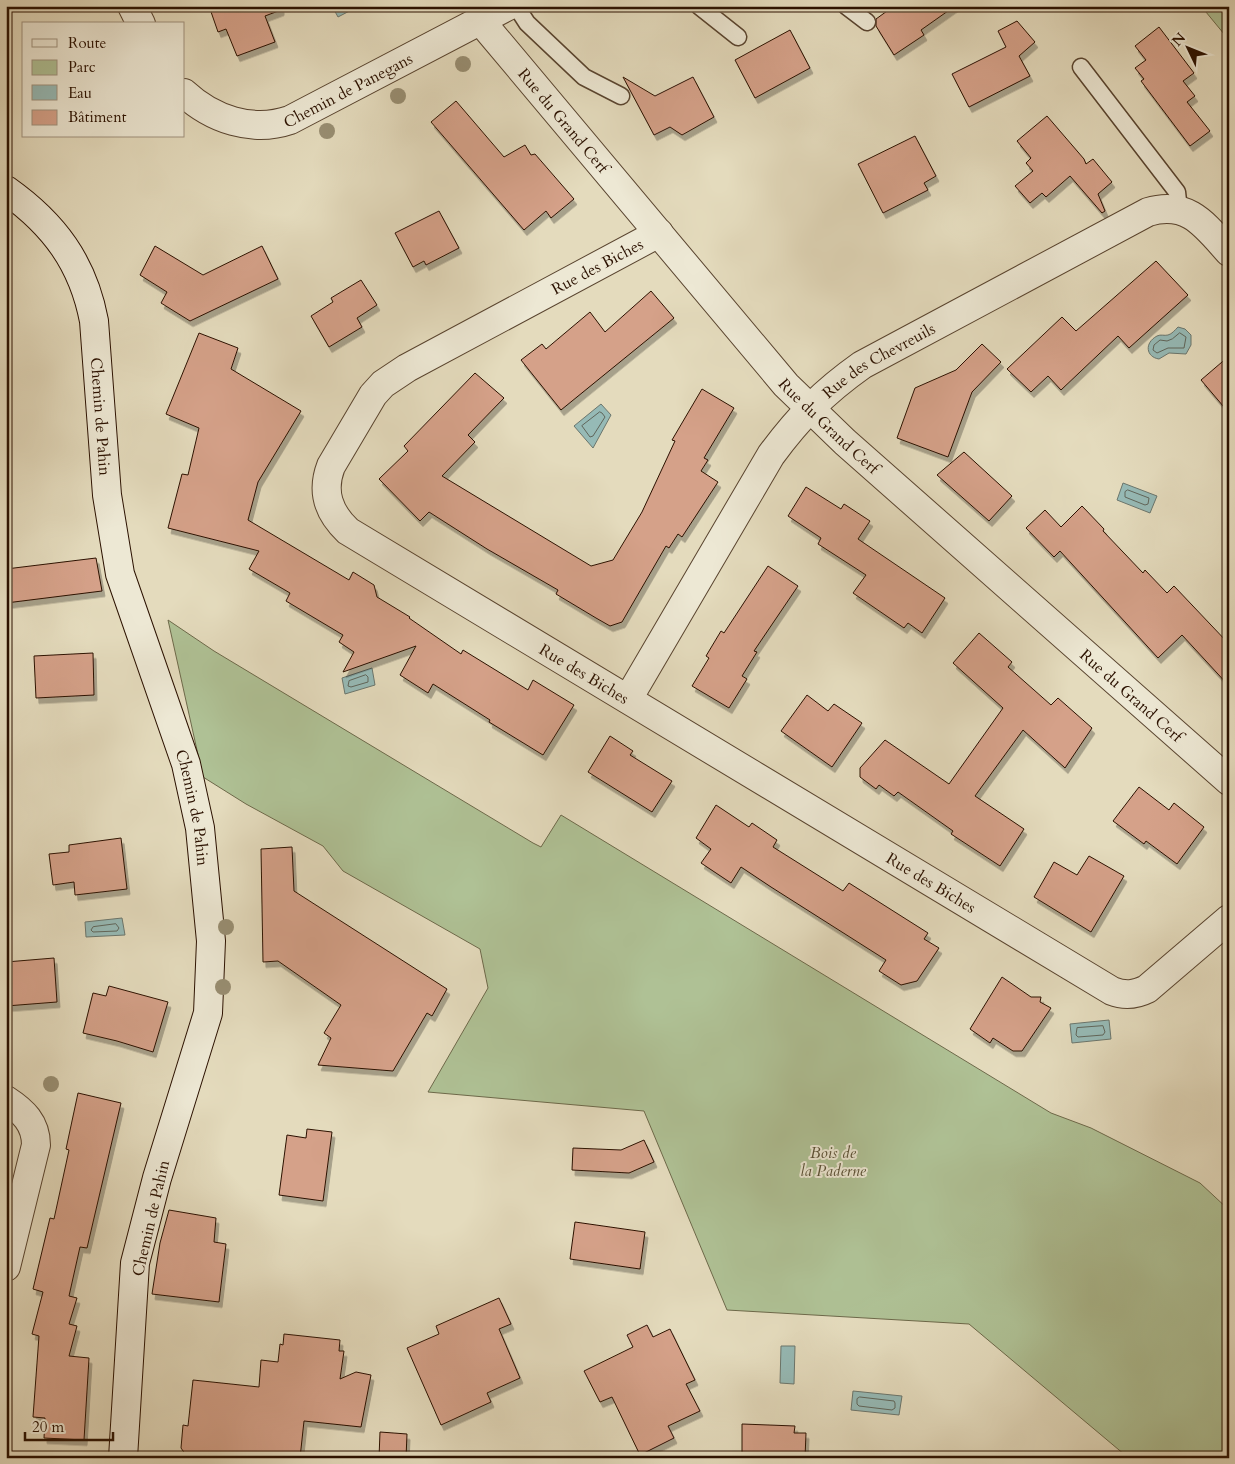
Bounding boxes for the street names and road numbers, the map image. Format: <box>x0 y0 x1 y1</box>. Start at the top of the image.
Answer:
street label: Chemin de Panegans <box>281 48 417 133</box>
street label: Rue du Grand Cerf <box>513 64 615 180</box>
street label: Rue des Biches <box>548 233 647 300</box>
street label: Rue des Chevreuils <box>818 318 939 404</box>
street label: Chemin de Pahin <box>85 357 116 477</box>
street label: Rue du Grand Cerf <box>773 374 886 481</box>
street label: Rue des Biches <box>535 639 633 710</box>
street label: Rue du Grand Cerf <box>1075 644 1190 749</box>
street label: Chemin de Pahin <box>170 746 214 867</box>
street label: Rue des Biches <box>882 848 980 919</box>
street label: Chemin de Pahin <box>127 1158 175 1278</box>

